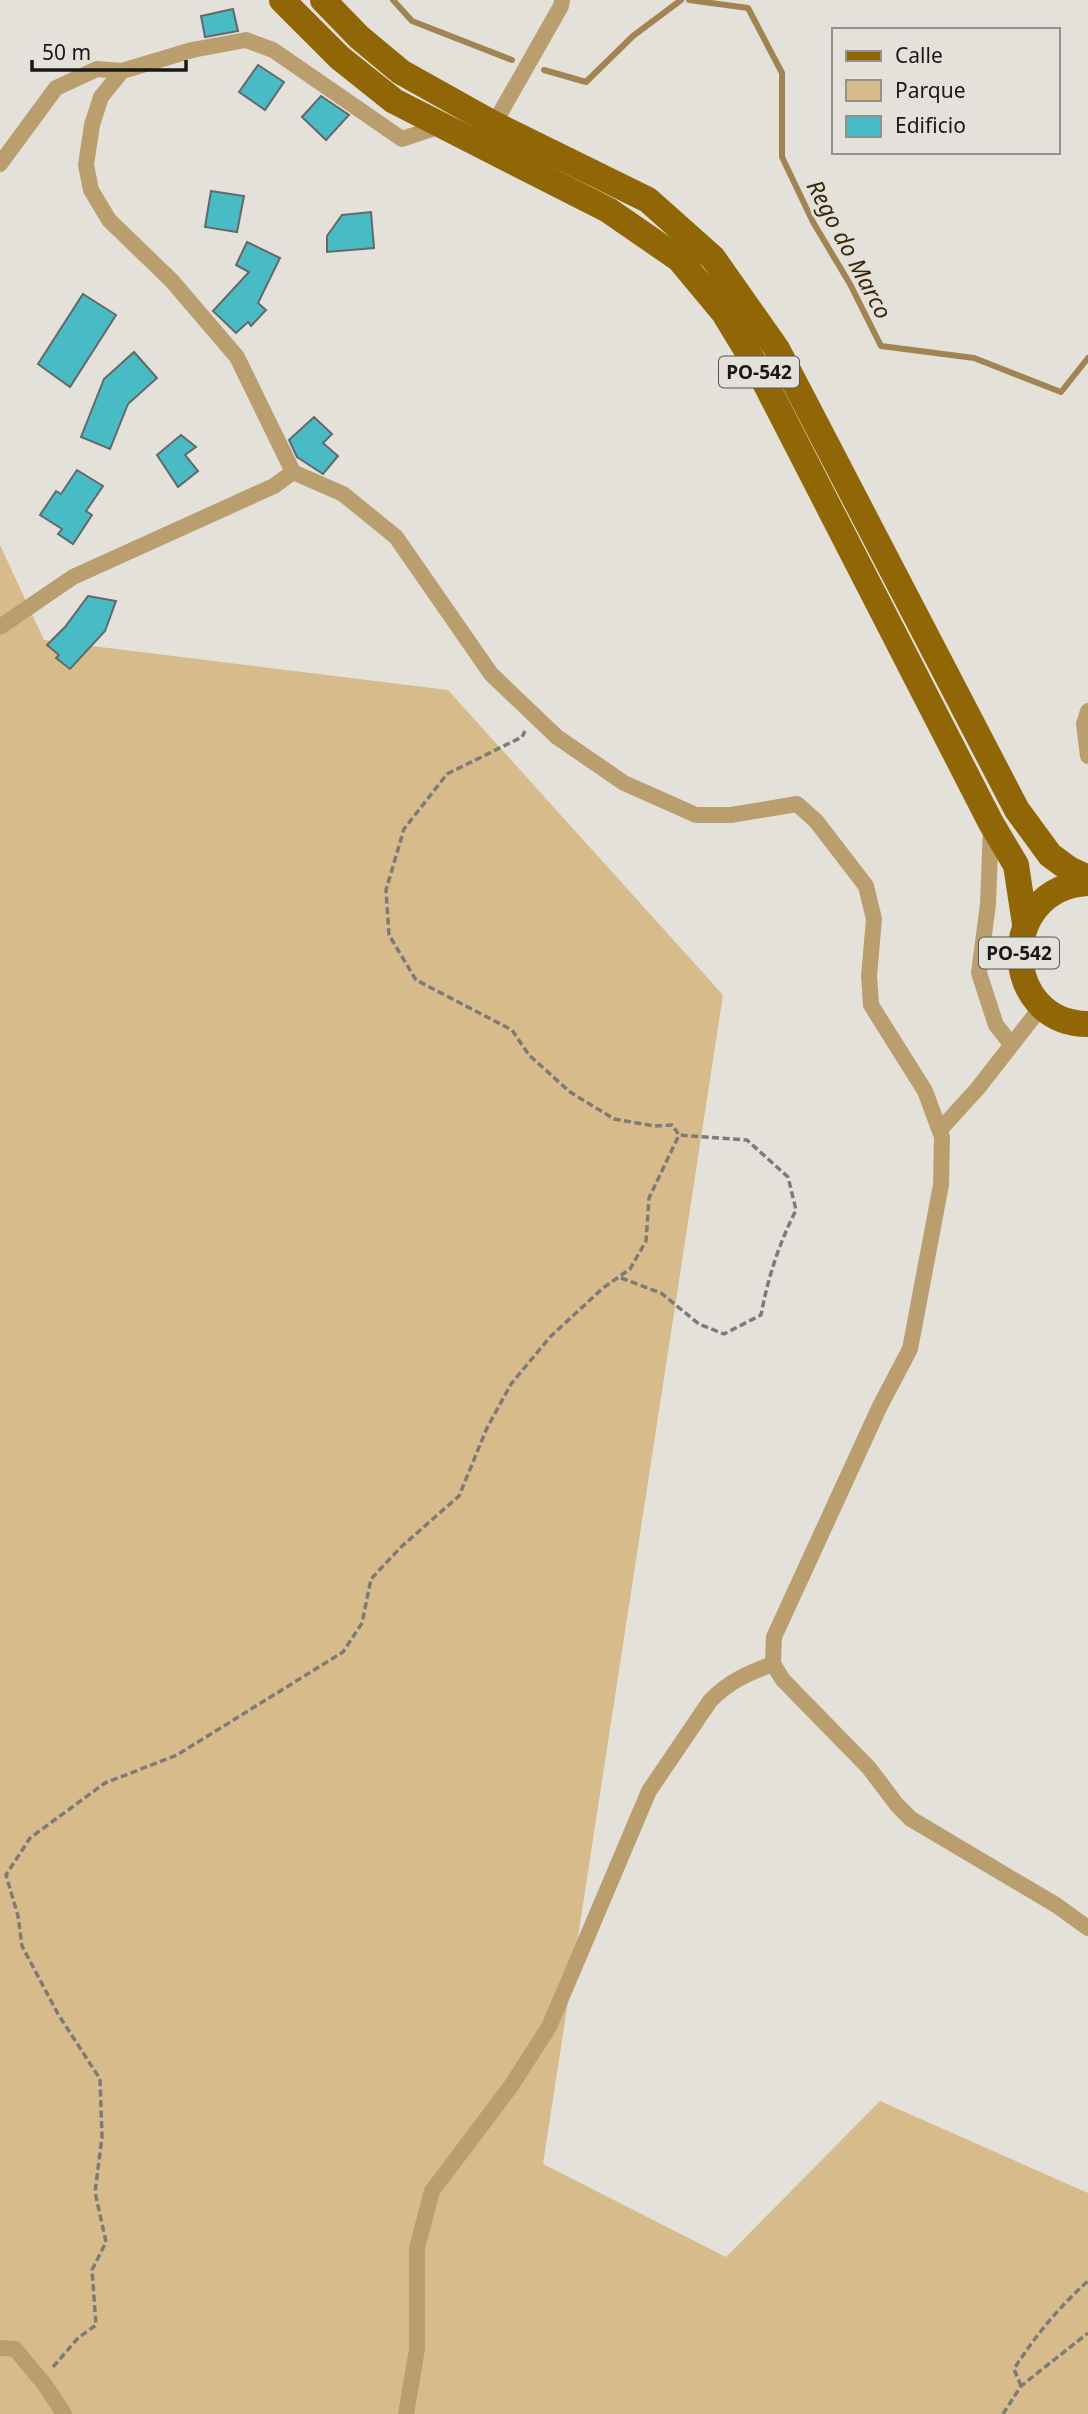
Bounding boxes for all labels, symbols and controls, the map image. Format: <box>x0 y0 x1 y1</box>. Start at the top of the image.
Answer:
scale bar <box>32 28 186 72</box>
legend <box>832 28 1060 154</box>
text: 50 m <box>42 38 91 66</box>
text: Calle <box>895 41 943 69</box>
text: Parque <box>895 76 965 104</box>
text: Edificio <box>895 111 966 139</box>
water label: Rego do Marco <box>800 174 900 324</box>
road number: PO-542 <box>719 356 799 388</box>
road number: PO-542 <box>979 937 1059 968</box>

